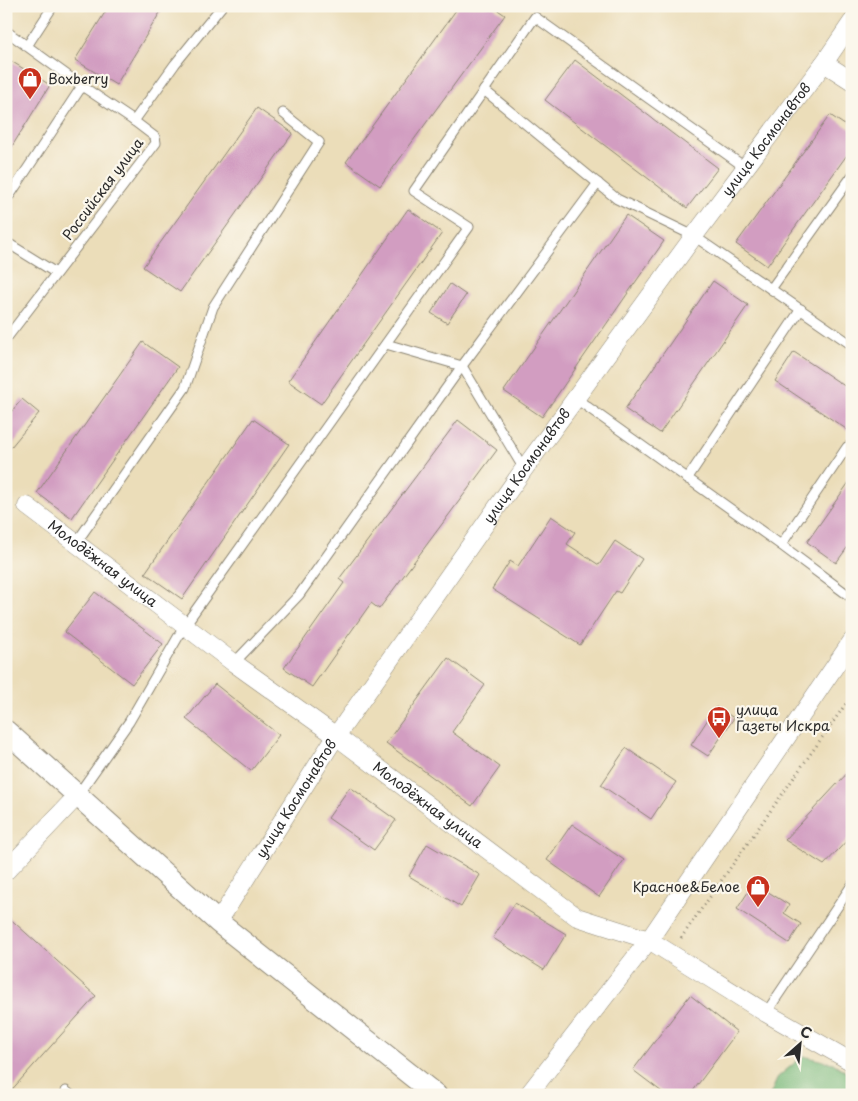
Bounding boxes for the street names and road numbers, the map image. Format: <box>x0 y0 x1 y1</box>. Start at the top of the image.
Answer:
street label: улица Космонавтов <box>717 78 816 200</box>
street label: Российская улица <box>57 133 148 244</box>
street label: улица Космонавтов <box>478 404 575 527</box>
street label: Молодёжная улица <box>44 515 162 612</box>
street label: улица Космонавтов <box>250 735 341 862</box>
street label: Молодёжная улица <box>369 756 488 853</box>

